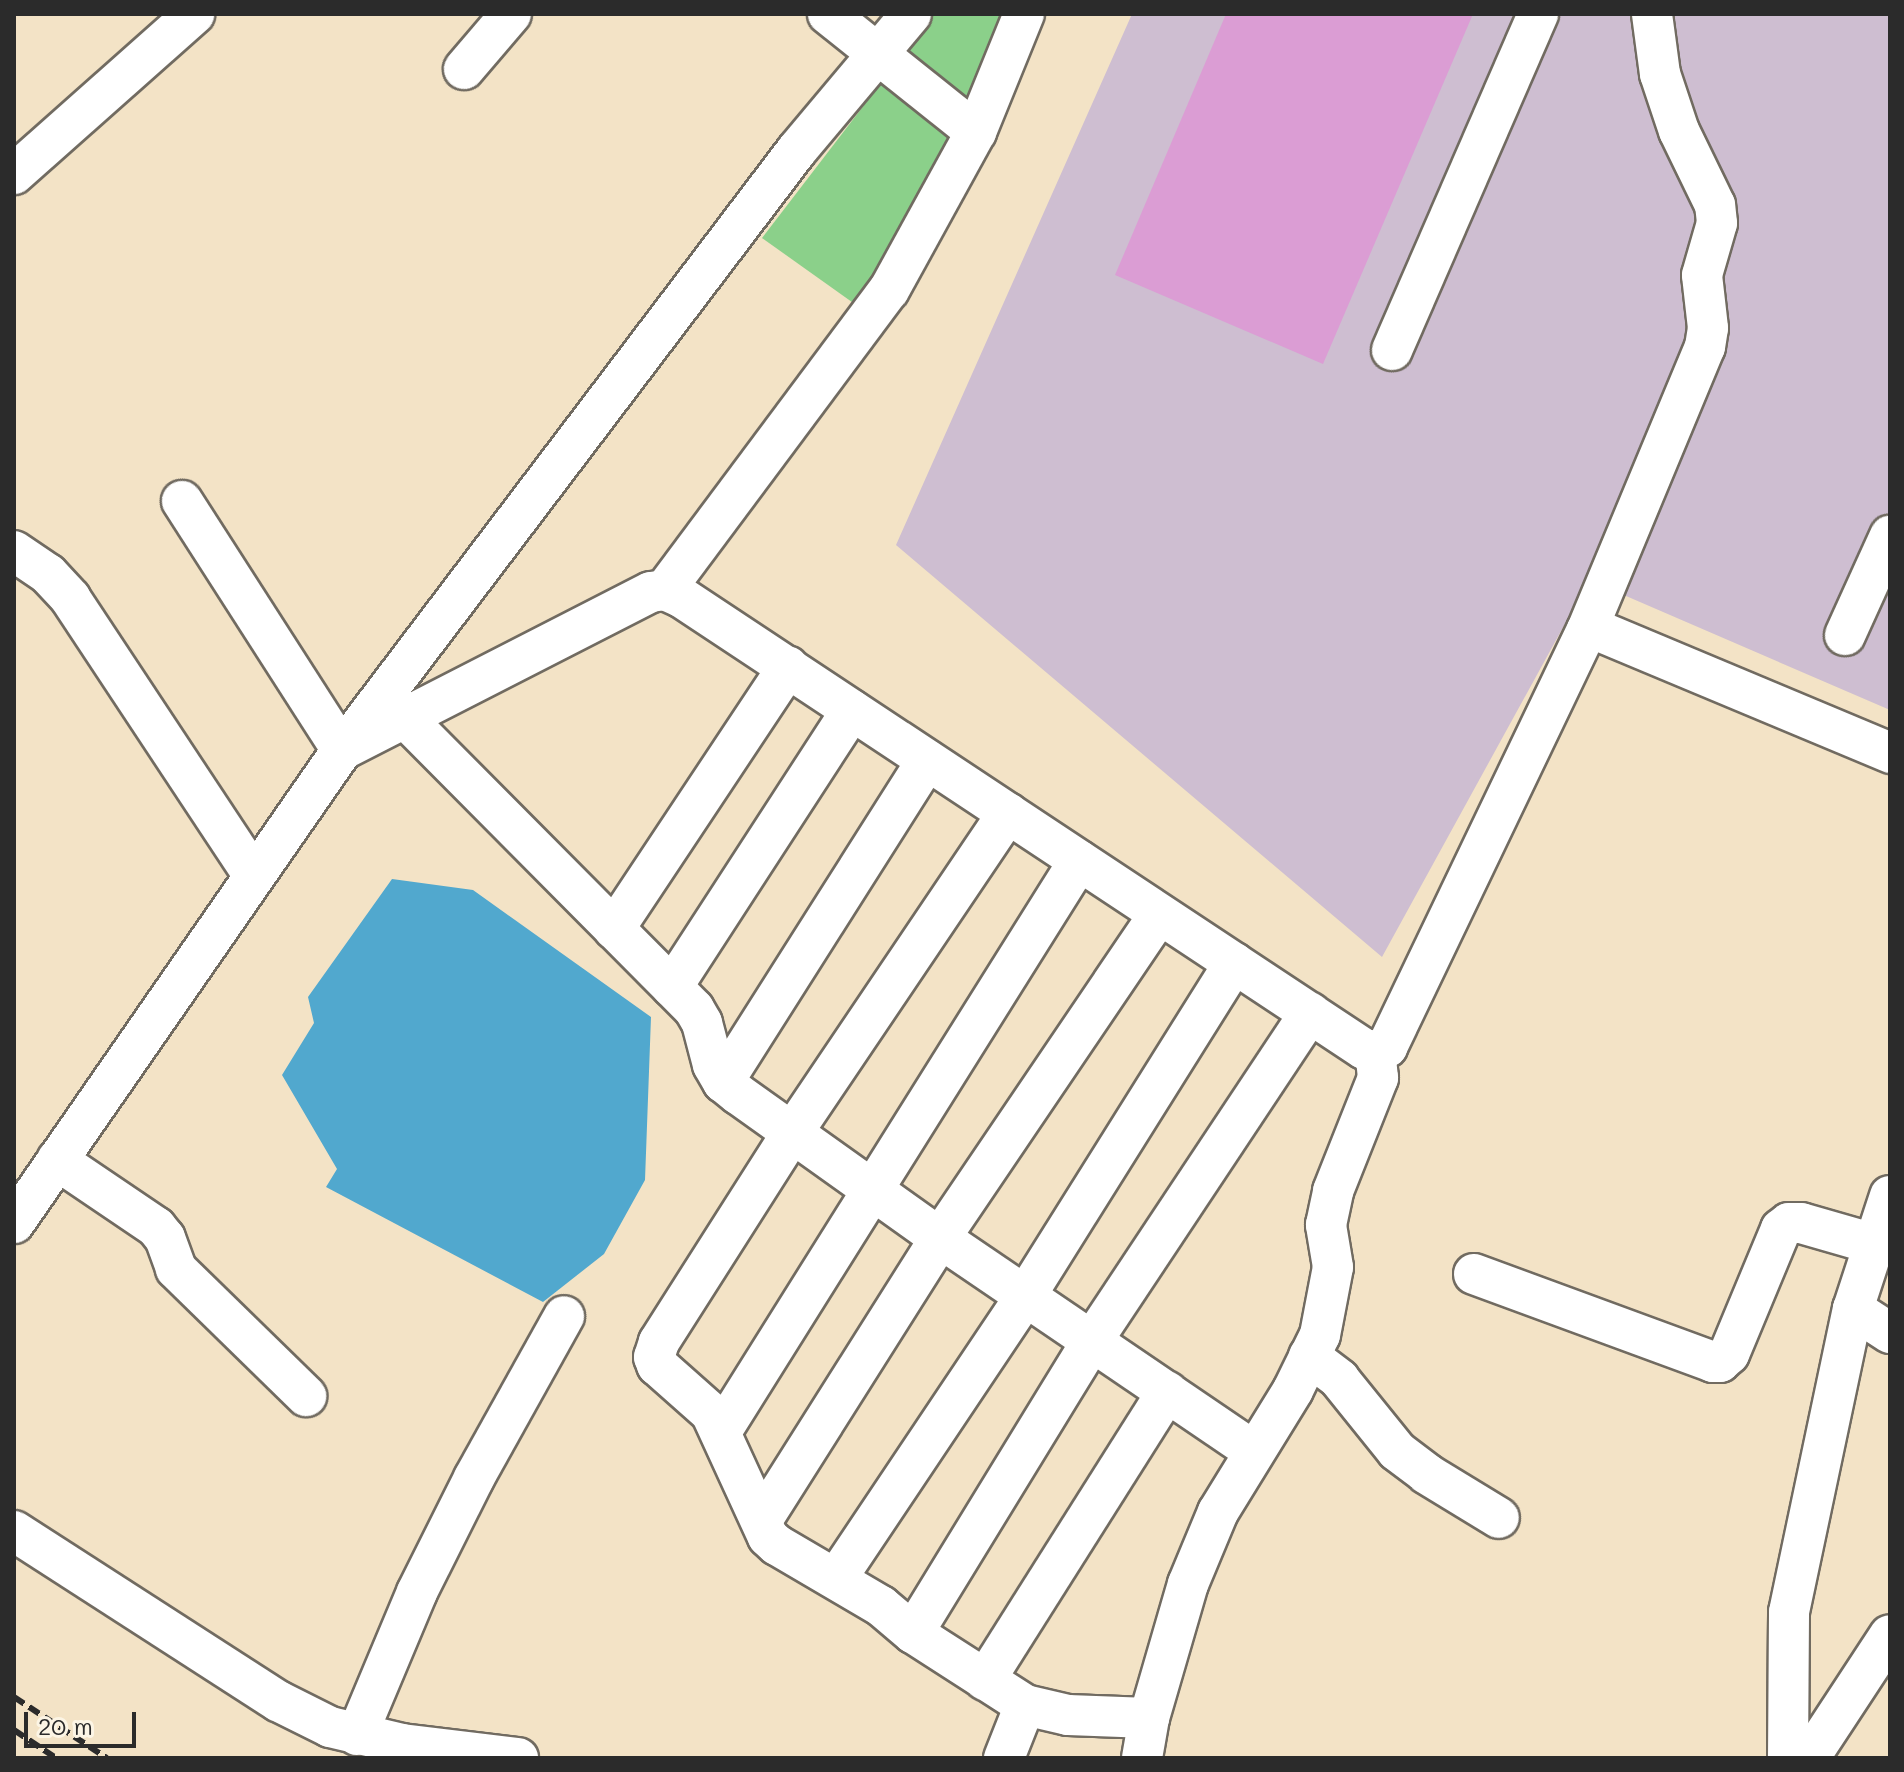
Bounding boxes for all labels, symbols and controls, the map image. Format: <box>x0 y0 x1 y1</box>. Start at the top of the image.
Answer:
scale bar <box>28 1696 140 1746</box>
text: 20 m <box>38 1710 93 1741</box>

